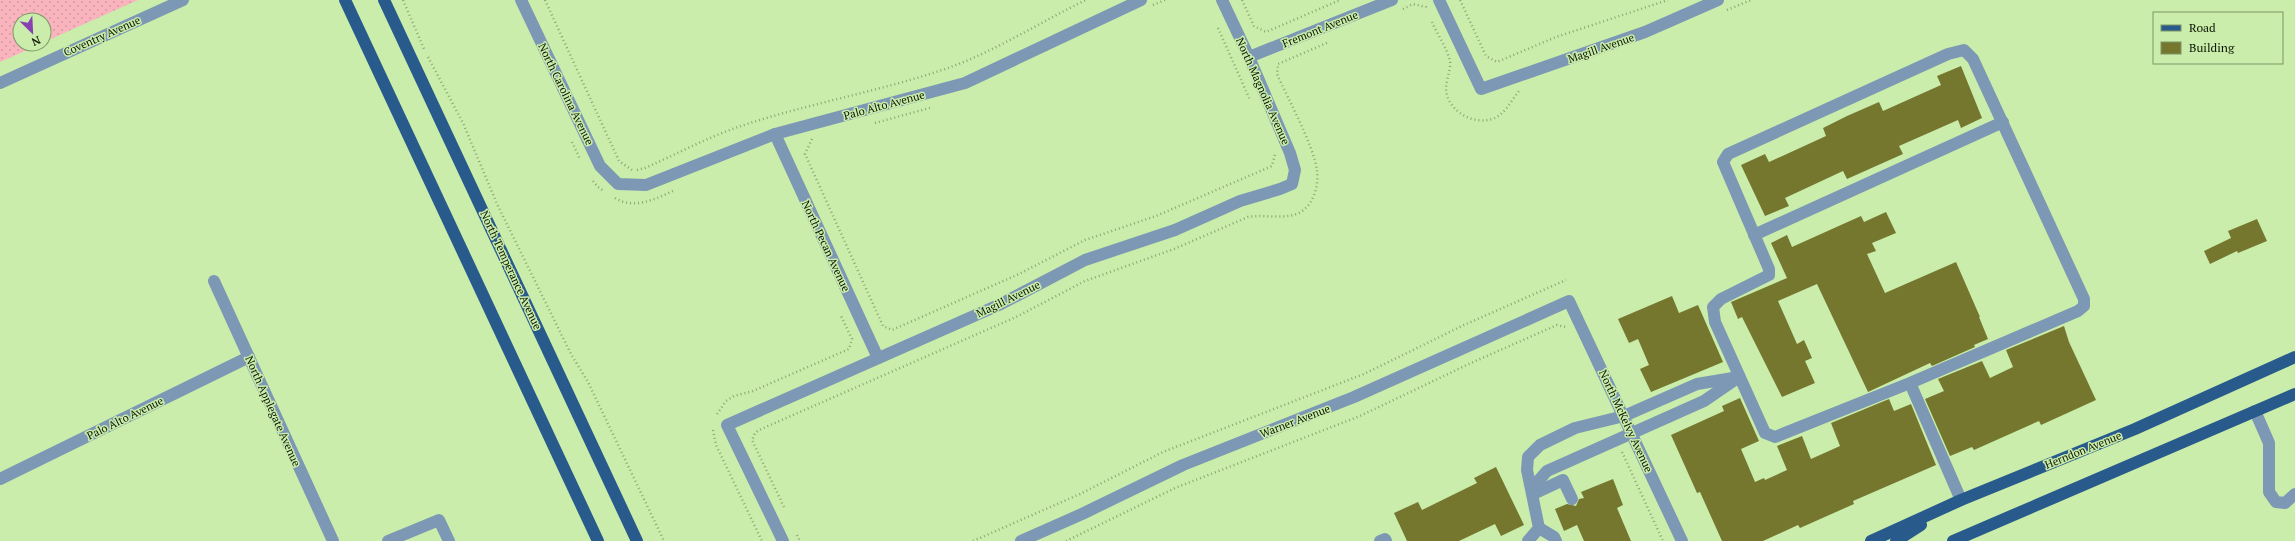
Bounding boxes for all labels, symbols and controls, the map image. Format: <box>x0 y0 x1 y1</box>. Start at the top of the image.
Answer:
street label: Fremont Avenue <box>1280 7 1360 51</box>
north arrow <box>12 12 52 52</box>
legend <box>2153 12 2283 64</box>
street label: Coventry Avenue <box>61 13 143 59</box>
text: Road <box>2189 20 2216 35</box>
street label: Magill Avenue <box>1566 30 1636 66</box>
text: N <box>29 33 43 49</box>
street label: North Magnolia Avenue <box>1233 35 1293 147</box>
text: Building <box>2189 40 2235 55</box>
street label: North Carolina Avenue <box>535 41 597 148</box>
street label: Palo Alto Avenue <box>842 87 927 123</box>
street label: North Pecan Avenue <box>799 198 853 294</box>
street label: North Temperance Avenue <box>477 208 545 332</box>
street label: Magill Avenue <box>974 277 1043 320</box>
street label: North Applegate Avenue <box>242 354 304 469</box>
street label: North McKelvy Avenue <box>1596 367 1656 475</box>
street label: Palo Alto Avenue <box>84 393 166 443</box>
street label: Warner Avenue <box>1258 401 1333 441</box>
street label: Herndon Avenue <box>2043 428 2124 472</box>

